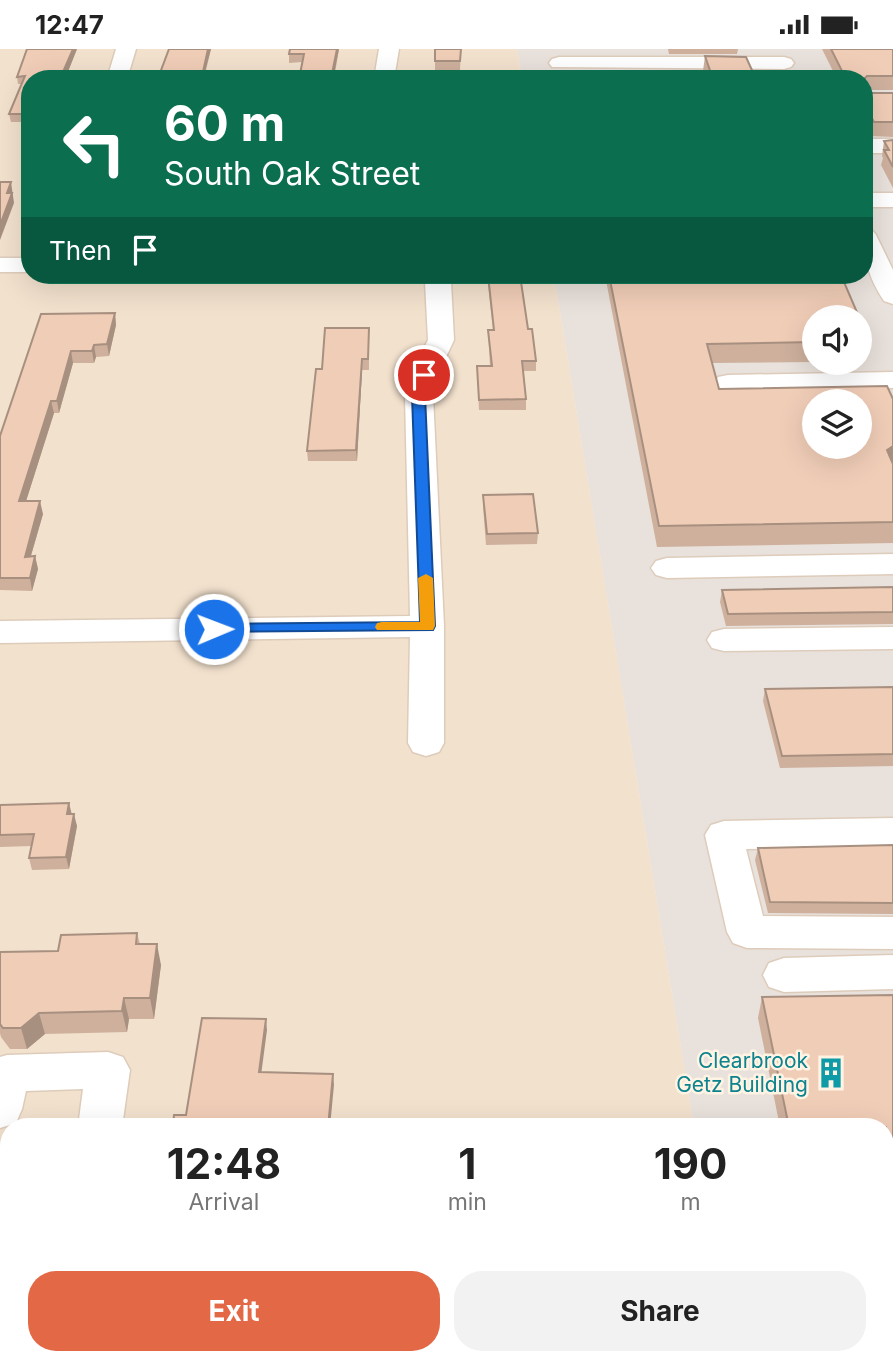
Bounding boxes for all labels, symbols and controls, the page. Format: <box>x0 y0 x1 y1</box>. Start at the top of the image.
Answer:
text: 12:47 <box>35 9 104 40</box>
text: 60 m <box>164 94 285 153</box>
icon: left <box>49 98 140 189</box>
text: South Oak Street <box>164 154 420 193</box>
icon: arrive <box>126 231 164 269</box>
text: Then <box>49 235 112 266</box>
map controls <box>802 305 872 459</box>
button: sound <box>802 305 872 375</box>
pin <box>394 345 454 405</box>
icon: arrive <box>405 356 443 394</box>
button: layers <box>802 389 872 459</box>
position arrow <box>177 592 251 666</box>
place label: Clearbrook Getz Building <box>676 1048 808 1097</box>
building icon: Clearbrook Getz Building <box>814 1056 848 1090</box>
text: 12:48 <box>167 1138 281 1189</box>
text: 1 <box>458 1138 476 1189</box>
text: 190 <box>654 1138 727 1189</box>
text: Arrival <box>188 1188 259 1216</box>
text: min <box>448 1188 487 1216</box>
text: m <box>680 1188 701 1216</box>
button: Exit <box>28 1271 440 1351</box>
button: Share <box>454 1271 866 1351</box>

